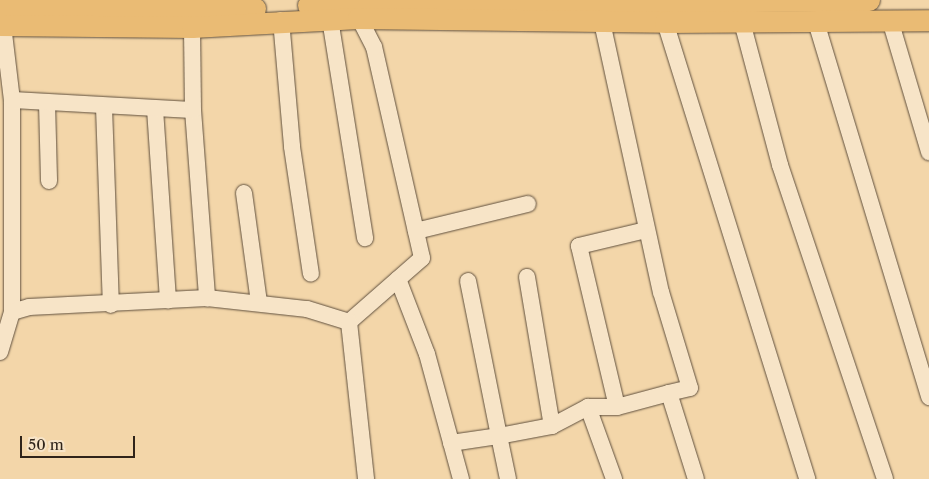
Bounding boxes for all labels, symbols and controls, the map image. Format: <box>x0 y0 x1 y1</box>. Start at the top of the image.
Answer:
scale bar <box>22 426 138 458</box>
text: 50 m <box>28 435 64 454</box>

